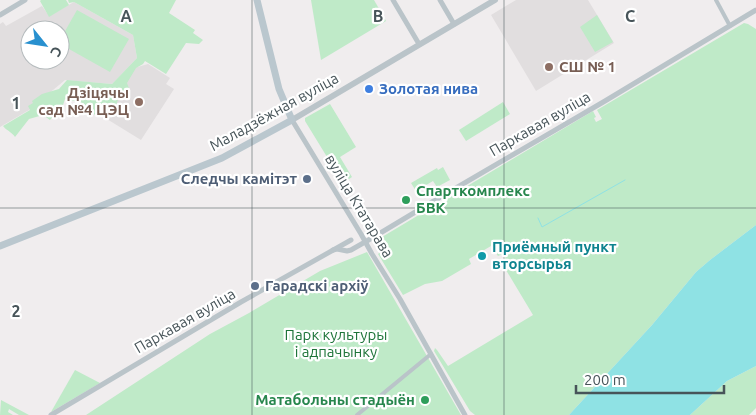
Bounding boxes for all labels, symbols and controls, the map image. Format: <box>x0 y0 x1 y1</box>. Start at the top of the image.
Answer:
text: A <box>120 7 132 25</box>
text: B <box>373 7 383 25</box>
text: C <box>625 7 635 25</box>
north arrow <box>20 20 70 70</box>
text: С <box>47 44 65 59</box>
place label: СШ № 1 <box>559 58 616 75</box>
marker: СШ № 1 <box>543 61 555 73</box>
street label: Маладзёжная вуліца <box>206 69 341 154</box>
place label: Золотая нива <box>379 80 478 97</box>
marker: Золотая нива <box>363 83 375 95</box>
place label: Дзіцячы сад №4 ЦЭЦ <box>38 84 129 118</box>
street label: Паркавая вуліца <box>486 88 593 159</box>
text: 1 <box>11 94 21 112</box>
marker: Дзіцячы сад №4 ЦЭЦ <box>133 96 145 108</box>
street label: вуліца Ктатарава <box>322 151 397 260</box>
place label: Следчы камітэт <box>181 170 297 187</box>
marker: Следчы камітэт <box>301 173 313 185</box>
place label: Спарткомплекс БВК <box>416 182 530 216</box>
marker: Спарткомплекс БВК <box>400 194 412 206</box>
place label: Приёмный пункт вторсырья <box>492 238 617 272</box>
marker: Приёмный пункт вторсырья <box>476 250 488 262</box>
place label: Гарадскі архіў <box>265 277 368 294</box>
marker: Гарадскі архіў <box>249 280 261 292</box>
street label: Паркавая вуліца <box>131 285 238 356</box>
text: 2 <box>11 302 21 320</box>
park label: Парк культуры і адпачынку <box>285 326 387 360</box>
scale bar <box>576 362 724 394</box>
text: 200 m <box>584 371 626 388</box>
place label: Матабольны стадыён <box>255 391 415 408</box>
marker: Матабольны стадыён <box>419 394 431 406</box>

